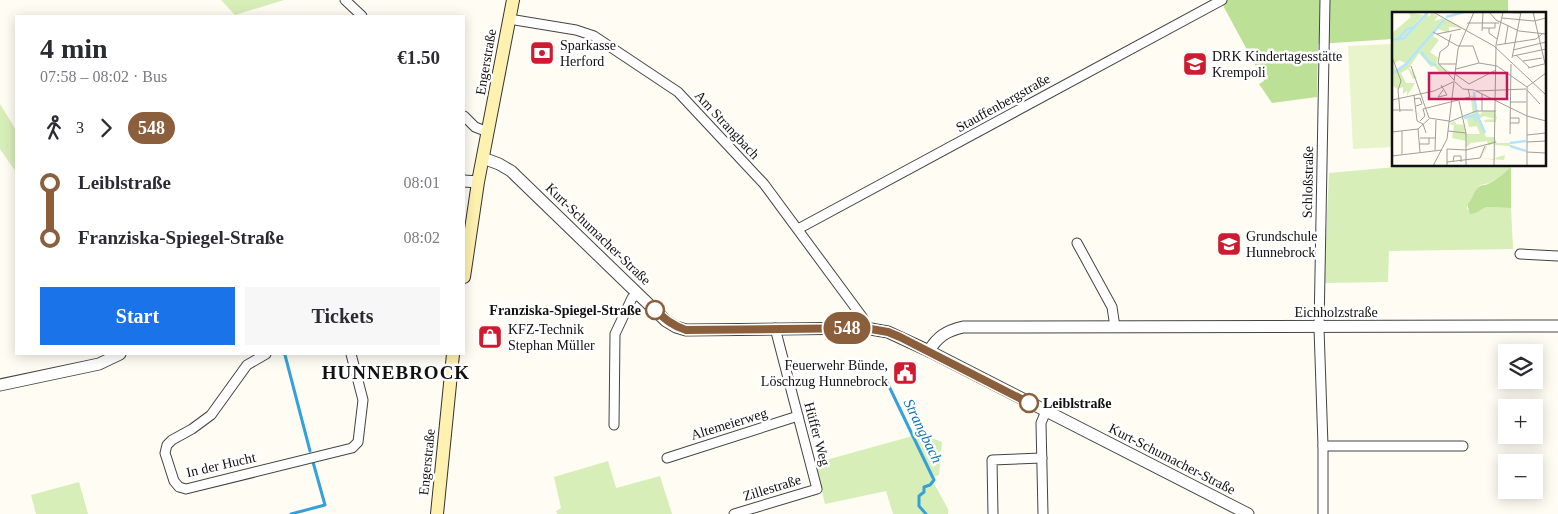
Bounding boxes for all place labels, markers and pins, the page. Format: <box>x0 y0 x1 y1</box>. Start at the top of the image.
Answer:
place label: Sparkasse Herford <box>560 38 616 69</box>
bank icon: Sparkasse Herford <box>529 40 555 66</box>
place label: DRK Kindertagesstätte Krempoli <box>1212 49 1342 80</box>
school or university icon: DRK Kindertagesstätte Krempoli <box>1182 51 1208 77</box>
place label: Grundschule Hunnebrock <box>1246 229 1318 260</box>
school or university icon: Grundschule Hunnebrock <box>1216 231 1242 257</box>
marker: Franziska-Spiegel-Straße <box>645 300 665 320</box>
place label: Franziska-Spiegel-Straße <box>489 303 641 318</box>
place label: KFZ-Technik Stephan Müller <box>508 322 595 353</box>
shop icon: KFZ-Technik Stephan Müller <box>477 324 503 350</box>
place label: Feuerwehr Bünde, Löschzug Hunnebrock <box>761 358 888 389</box>
public building icon: Feuerwehr Bünde, Löschzug Hunnebrock <box>892 360 918 386</box>
marker: Leiblstraße <box>1019 393 1039 413</box>
place label: Leiblstraße <box>1043 396 1111 411</box>

